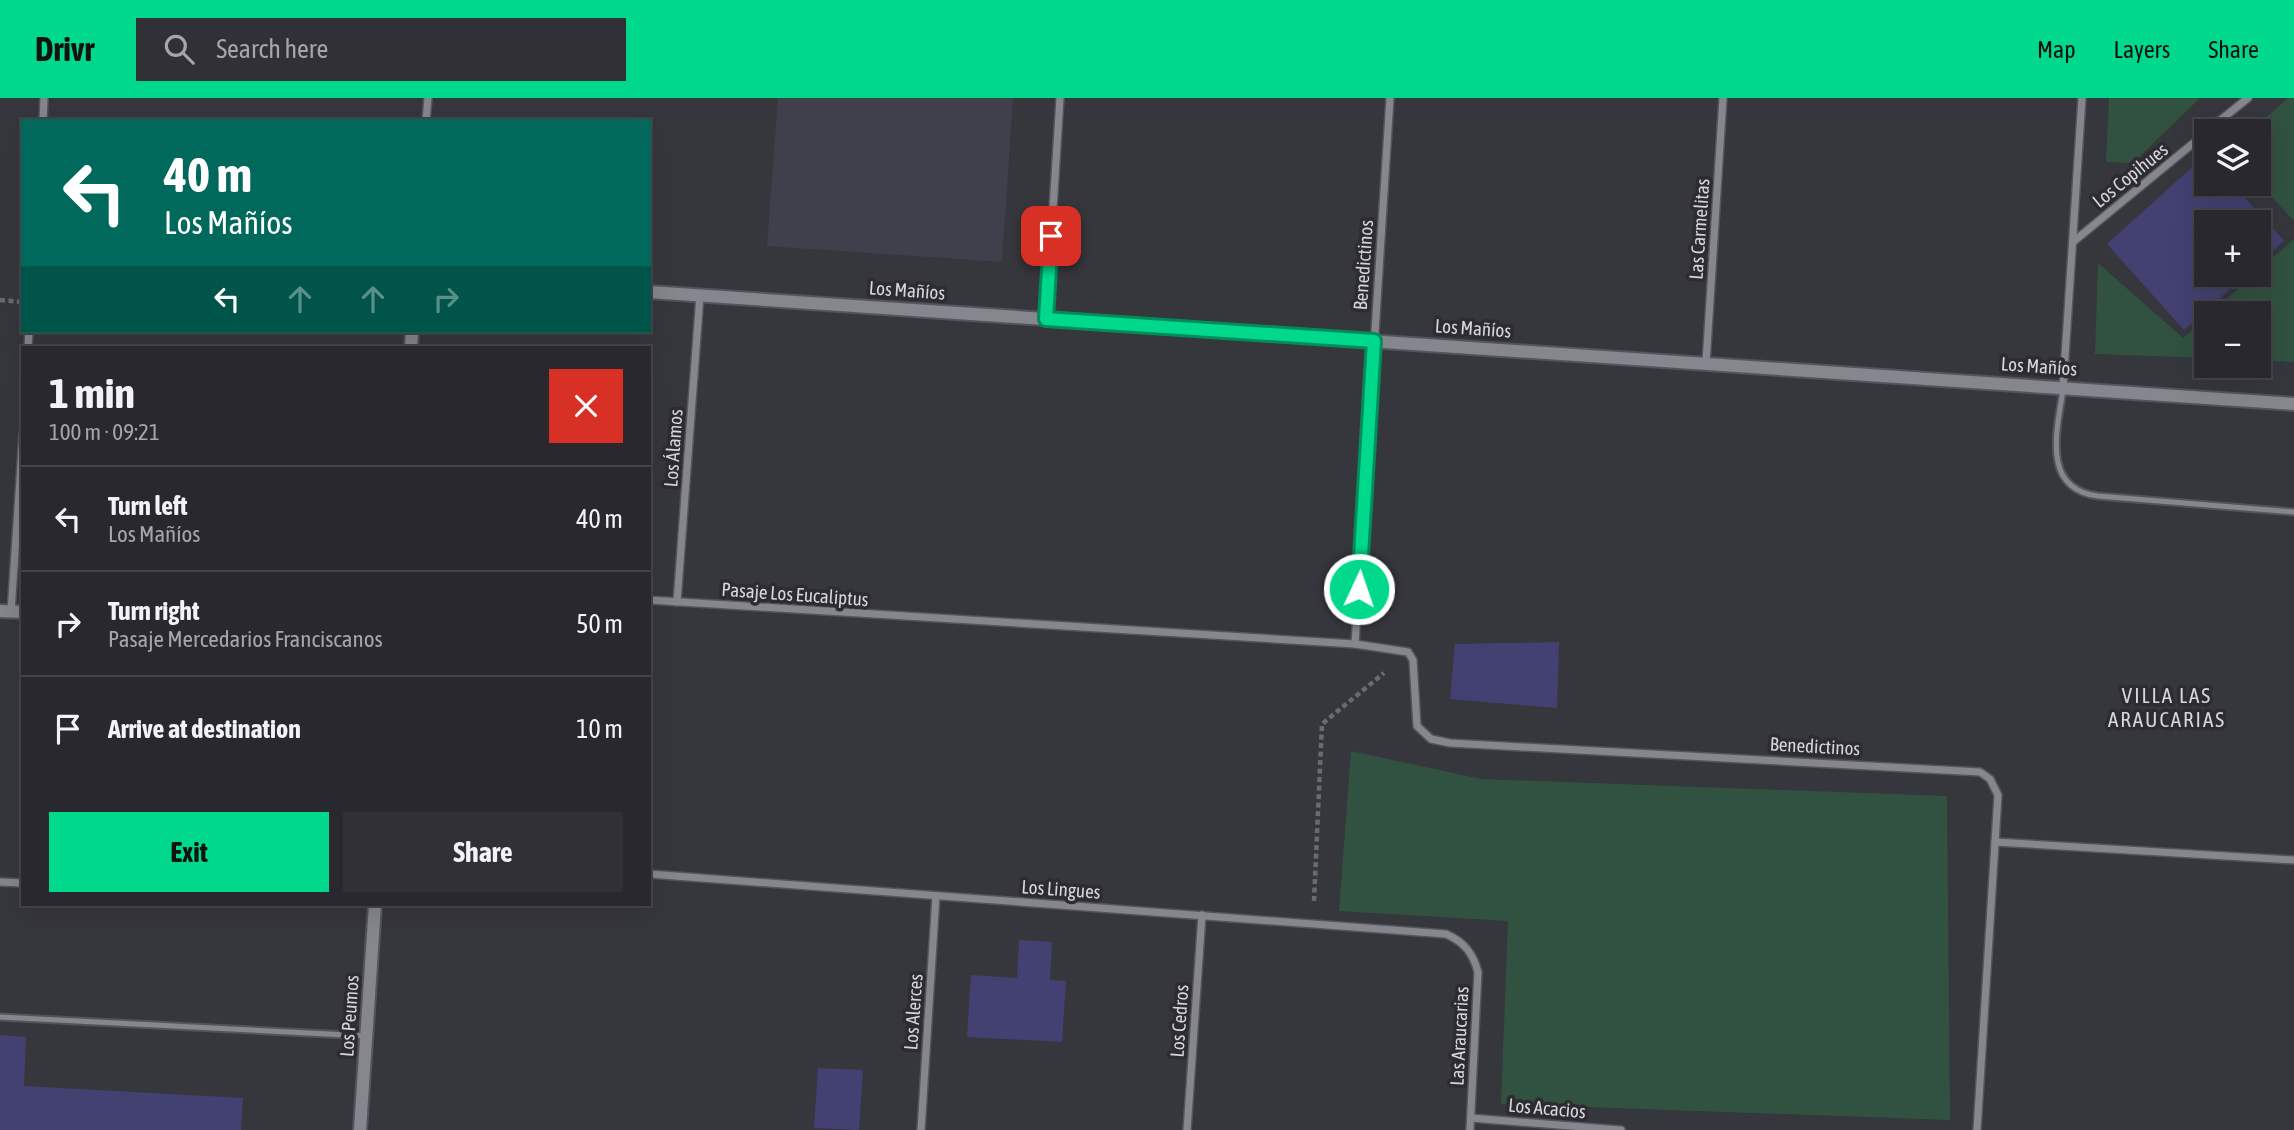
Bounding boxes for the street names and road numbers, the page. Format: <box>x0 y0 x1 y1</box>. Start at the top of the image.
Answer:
street label: Los Copihues <box>2088 138 2172 212</box>
street label: Las Carmelitas <box>1684 177 1714 280</box>
street label: Benedictinos <box>1349 219 1377 311</box>
street label: Los Mañíos <box>868 276 946 304</box>
street label: Los Mañíos <box>1434 314 1512 342</box>
street label: Los Mañíos <box>2000 352 2078 380</box>
street label: Los Álamos <box>659 408 687 488</box>
street label: Pasaje Los Eucaliptus <box>721 578 870 610</box>
street label: Benedictinos <box>1769 733 1861 759</box>
street label: Los Lingues <box>1021 875 1102 903</box>
street label: Los Alerces <box>899 973 927 1051</box>
street label: Los Peumos <box>335 974 363 1058</box>
street label: Los Cedros <box>1165 984 1193 1058</box>
street label: Las Araucarias <box>1445 985 1473 1086</box>
street label: Los Acacios <box>1507 1094 1587 1122</box>

